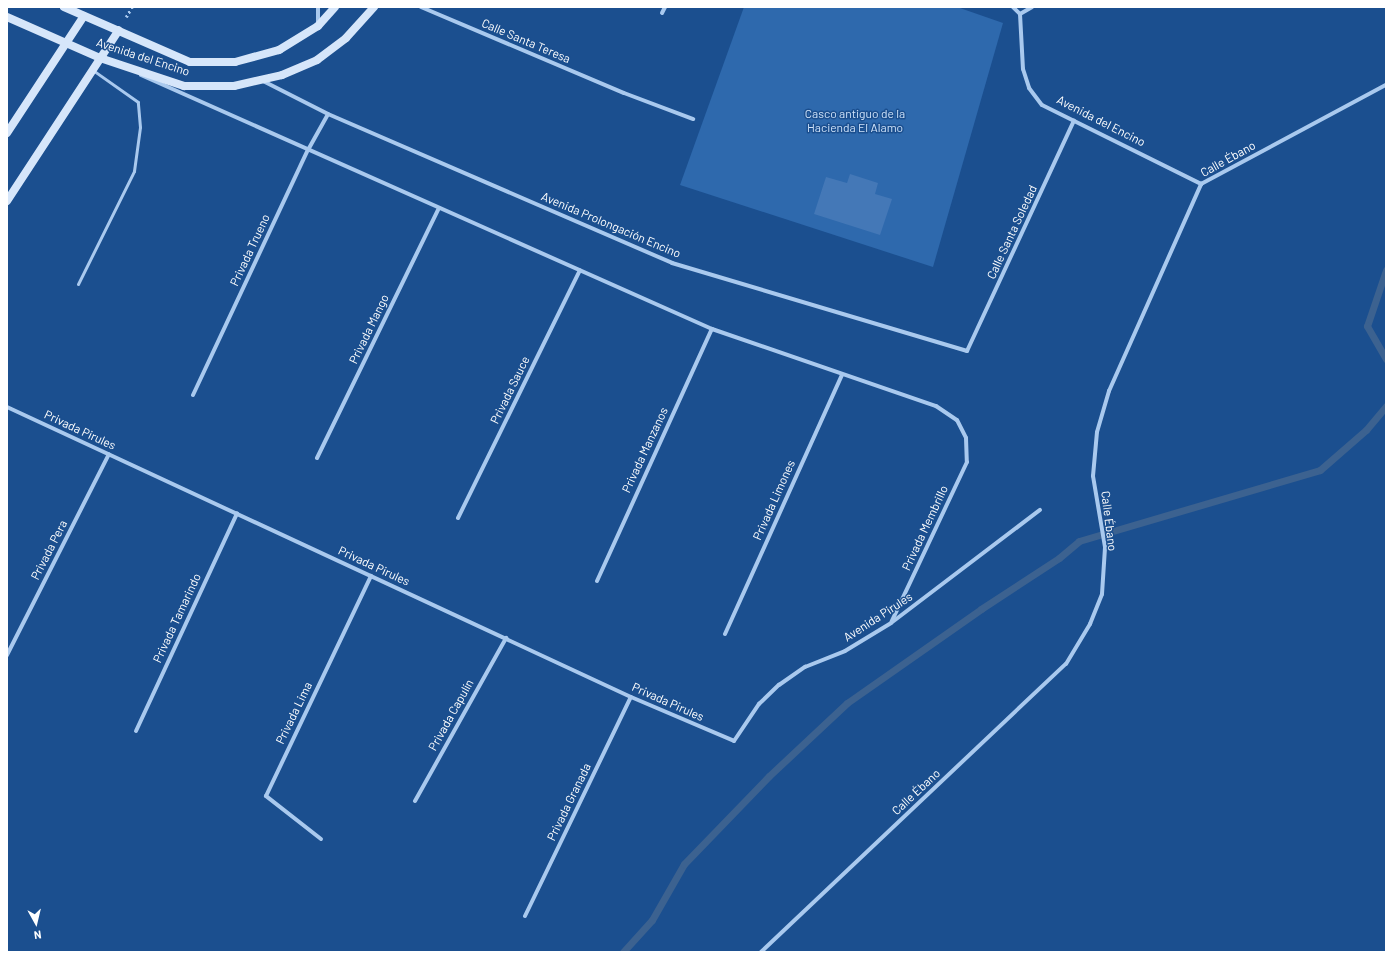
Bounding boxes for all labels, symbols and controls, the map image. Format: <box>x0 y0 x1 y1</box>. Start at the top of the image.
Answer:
street label: Calle Santa Teresa <box>479 16 573 66</box>
street label: Avenida del Encino <box>94 35 192 79</box>
street label: Avenida del Encino <box>1054 92 1148 150</box>
park label: Casco antiguo de la Hacienda El Alamo <box>805 107 905 135</box>
street label: Calle Ébano <box>1198 138 1258 180</box>
street label: Calle Santa Soledad <box>984 183 1040 281</box>
street label: Avenida Prolongación Encino <box>539 189 683 261</box>
street label: Privada Trueno <box>227 212 273 288</box>
street label: Privada Mango <box>346 292 392 366</box>
street label: Privada Sauce <box>487 354 533 426</box>
street label: Privada Manzanos <box>619 405 671 495</box>
street label: Privada Pirules <box>42 407 118 453</box>
street label: Privada Limones <box>750 458 798 542</box>
street label: Privada Membrillo <box>899 483 951 573</box>
street label: Calle Ébano <box>1098 490 1120 552</box>
street label: Privada Pera <box>28 518 70 582</box>
street label: Privada Pirules <box>336 543 412 589</box>
street label: Privada Tamarindo <box>150 571 204 665</box>
street label: Avenida Pirules <box>841 589 915 645</box>
street label: Privada Capulín <box>425 677 477 753</box>
street label: Privada Lima <box>273 680 315 746</box>
street label: Privada Pirules <box>630 680 706 724</box>
street label: Privada Granada <box>544 761 594 843</box>
street label: Calle Ébano <box>889 766 943 818</box>
north arrow <box>16 903 56 943</box>
text: N <box>33 928 42 942</box>

